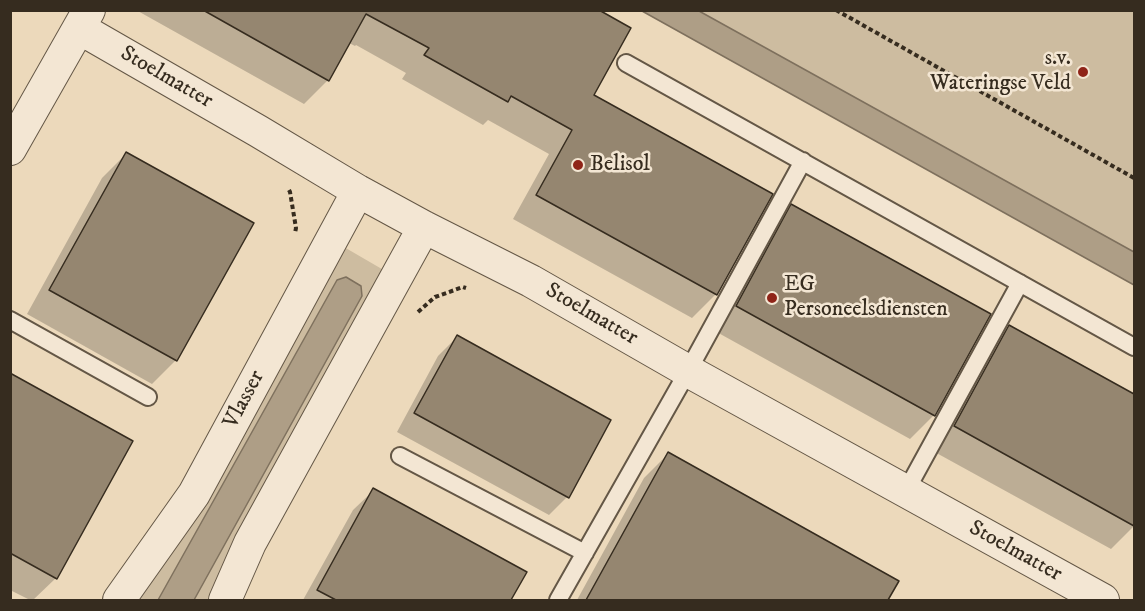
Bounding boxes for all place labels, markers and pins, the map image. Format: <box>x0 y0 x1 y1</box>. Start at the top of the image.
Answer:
place label: s.v. Wateringse Veld <box>930 46 1071 98</box>
marker: s.v. Wateringse Veld <box>1076 65 1090 79</box>
place label: Belisol <box>590 152 650 178</box>
marker: Belisol <box>571 158 585 172</box>
place label: EG Personeelsdiensten <box>784 272 948 324</box>
marker: EG Personeelsdiensten <box>765 291 779 305</box>

